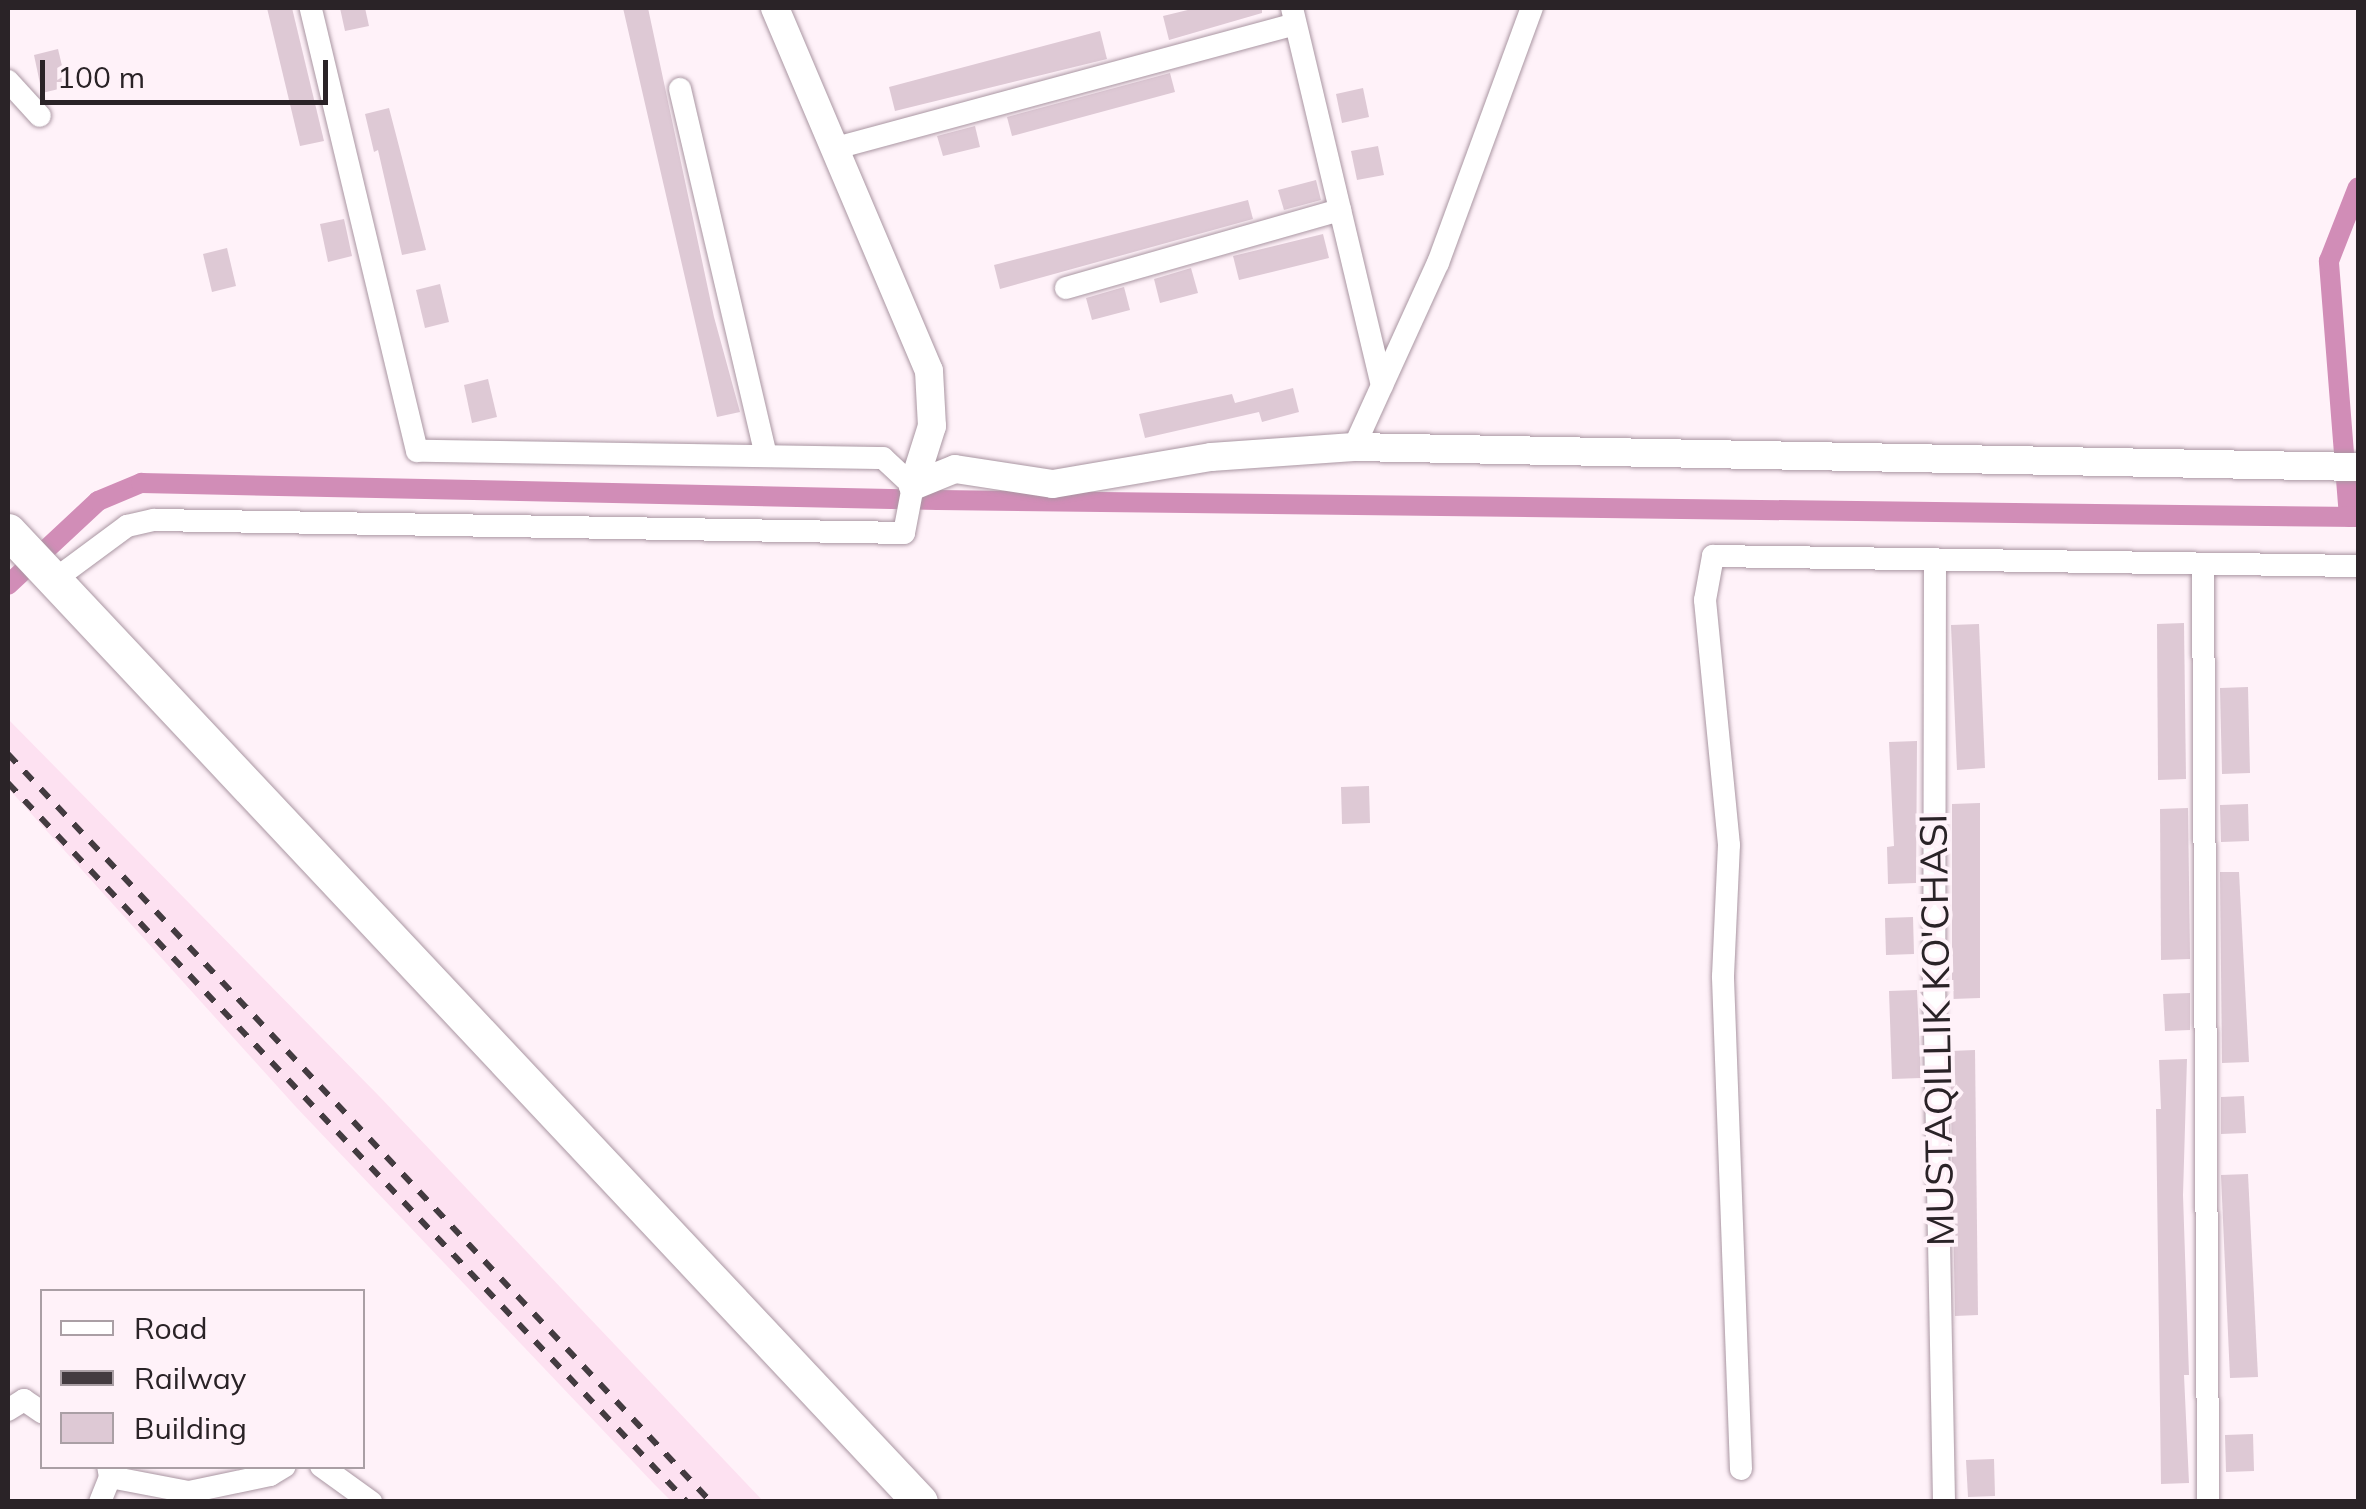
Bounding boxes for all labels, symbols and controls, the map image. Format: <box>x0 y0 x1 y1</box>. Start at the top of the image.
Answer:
scale bar <box>45 40 332 102</box>
text: 100 m <box>57 58 145 96</box>
street label: MUSTAQILLIK KO'CHASI <box>1910 813 1964 1247</box>
legend <box>40 1289 365 1469</box>
text: Road <box>134 1309 208 1347</box>
text: Railway <box>134 1359 247 1397</box>
text: Building <box>134 1409 247 1447</box>

